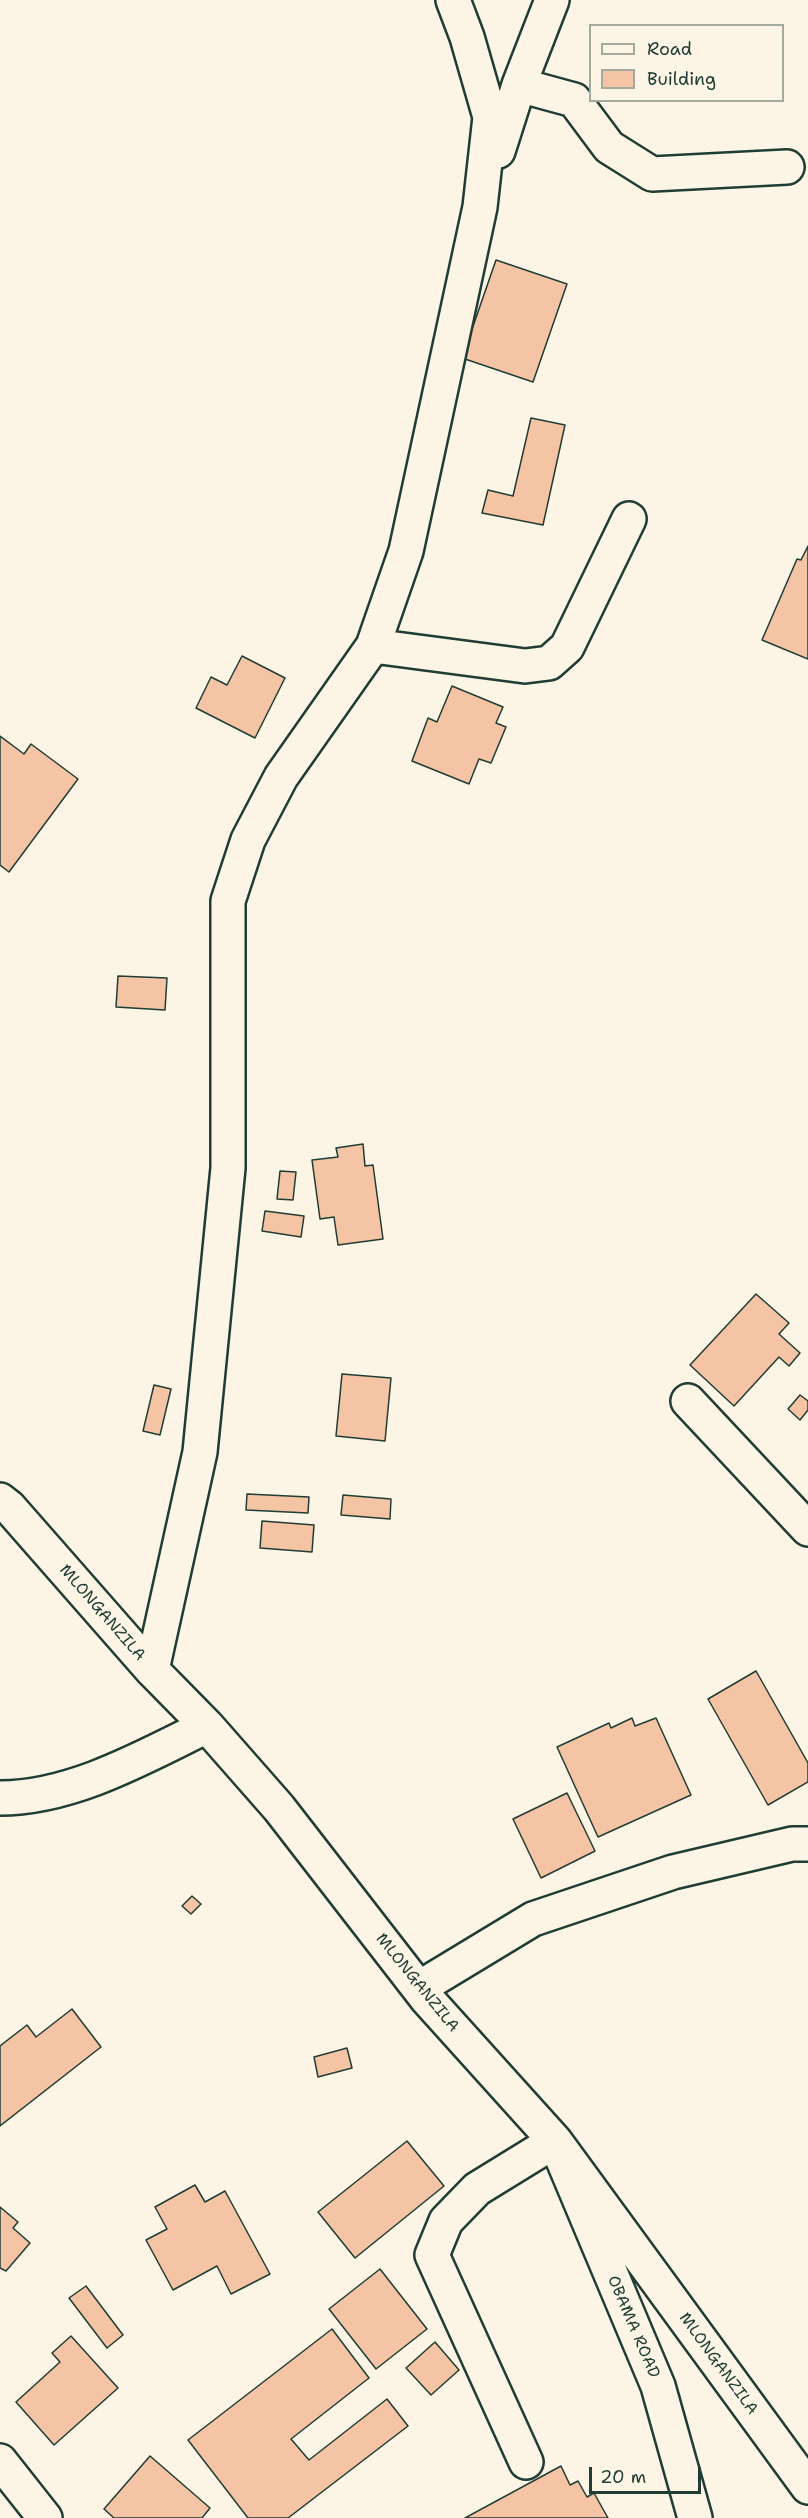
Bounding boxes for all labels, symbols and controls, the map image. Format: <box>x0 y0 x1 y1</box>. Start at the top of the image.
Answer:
legend <box>589 24 784 102</box>
text: Road <box>647 37 692 61</box>
text: Building <box>647 67 716 91</box>
street label: MLONGANZILA <box>55 1561 149 1665</box>
street label: MLONGANZILA <box>371 1930 463 2036</box>
street label: OBAMA ROAD <box>603 2273 663 2381</box>
street label: MLONGANZILA <box>675 2309 761 2419</box>
scale bar <box>592 2455 704 2493</box>
text: 20 m <box>600 2465 646 2489</box>

